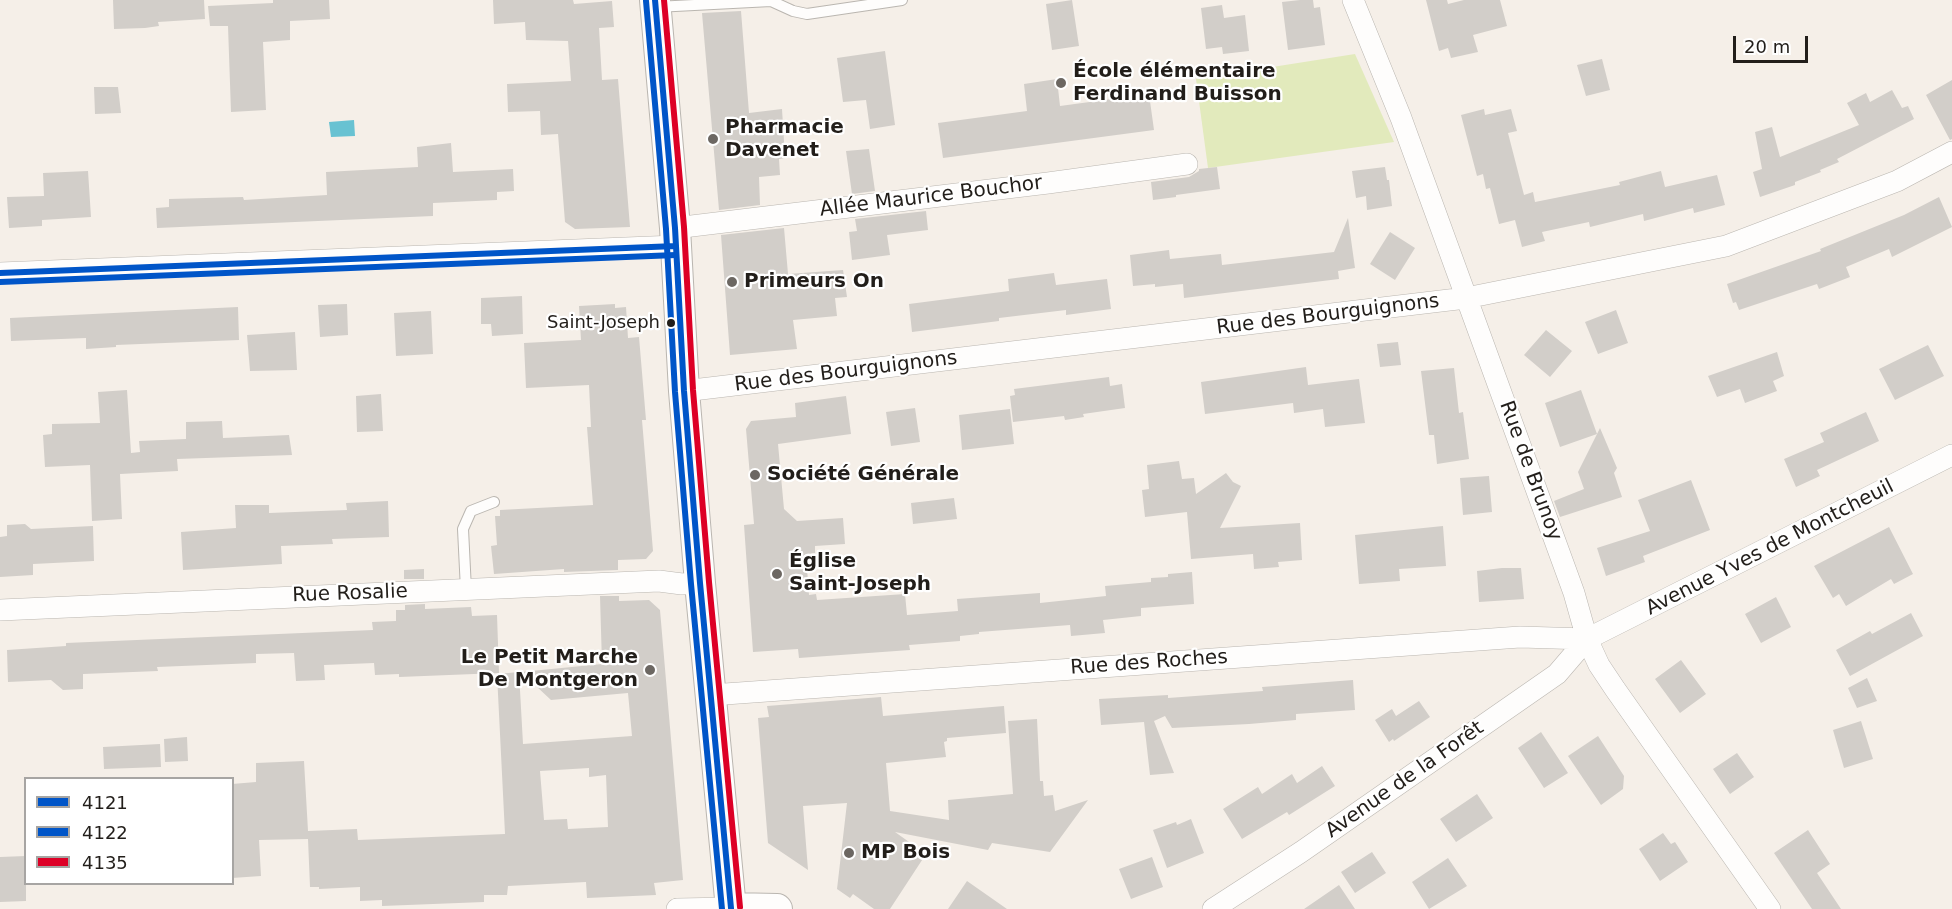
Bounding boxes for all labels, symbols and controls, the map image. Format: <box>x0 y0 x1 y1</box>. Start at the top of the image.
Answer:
scale bar <box>1736 24 1811 62</box>
text: 20 m <box>1744 36 1790 57</box>
place label: École élémentaire Ferdinand Buisson <box>1073 60 1282 107</box>
marker: École élémentaire Ferdinand Buisson <box>1054 76 1068 90</box>
place label: Pharmacie Davenet <box>725 116 844 163</box>
marker: Pharmacie Davenet <box>706 132 720 146</box>
street label: Allée Maurice Bouchor <box>818 171 1044 223</box>
place label: Primeurs On <box>744 270 884 294</box>
marker: Primeurs On <box>725 275 739 289</box>
street label: Rue des Bourguignons <box>1215 289 1441 341</box>
place label: Saint-Joseph <box>547 312 660 334</box>
marker: Saint-Joseph <box>665 317 677 329</box>
street label: Rue des Bourguignons <box>733 346 959 398</box>
street label: Rue de Brunoy <box>1494 398 1566 544</box>
place label: Société Générale <box>767 463 959 487</box>
marker: Société Générale <box>748 468 762 482</box>
street label: Avenue Yves de Montcheuil <box>1642 475 1898 621</box>
place label: Église Saint-Joseph <box>789 550 931 597</box>
marker: Église Saint-Joseph <box>770 567 784 581</box>
street label: Rue Rosalie <box>292 580 408 608</box>
place label: Le Petit Marche De Montgeron <box>461 646 638 693</box>
street label: Rue des Roches <box>1069 646 1229 680</box>
marker: Le Petit Marche De Montgeron <box>643 663 657 677</box>
street label: Avenue de la Forêt <box>1321 716 1489 844</box>
legend <box>24 777 234 885</box>
text: 4121 <box>82 792 128 813</box>
text: 4122 <box>82 822 128 843</box>
place label: MP Bois <box>861 841 950 865</box>
marker: MP Bois <box>842 846 856 860</box>
text: 4135 <box>82 852 128 873</box>

